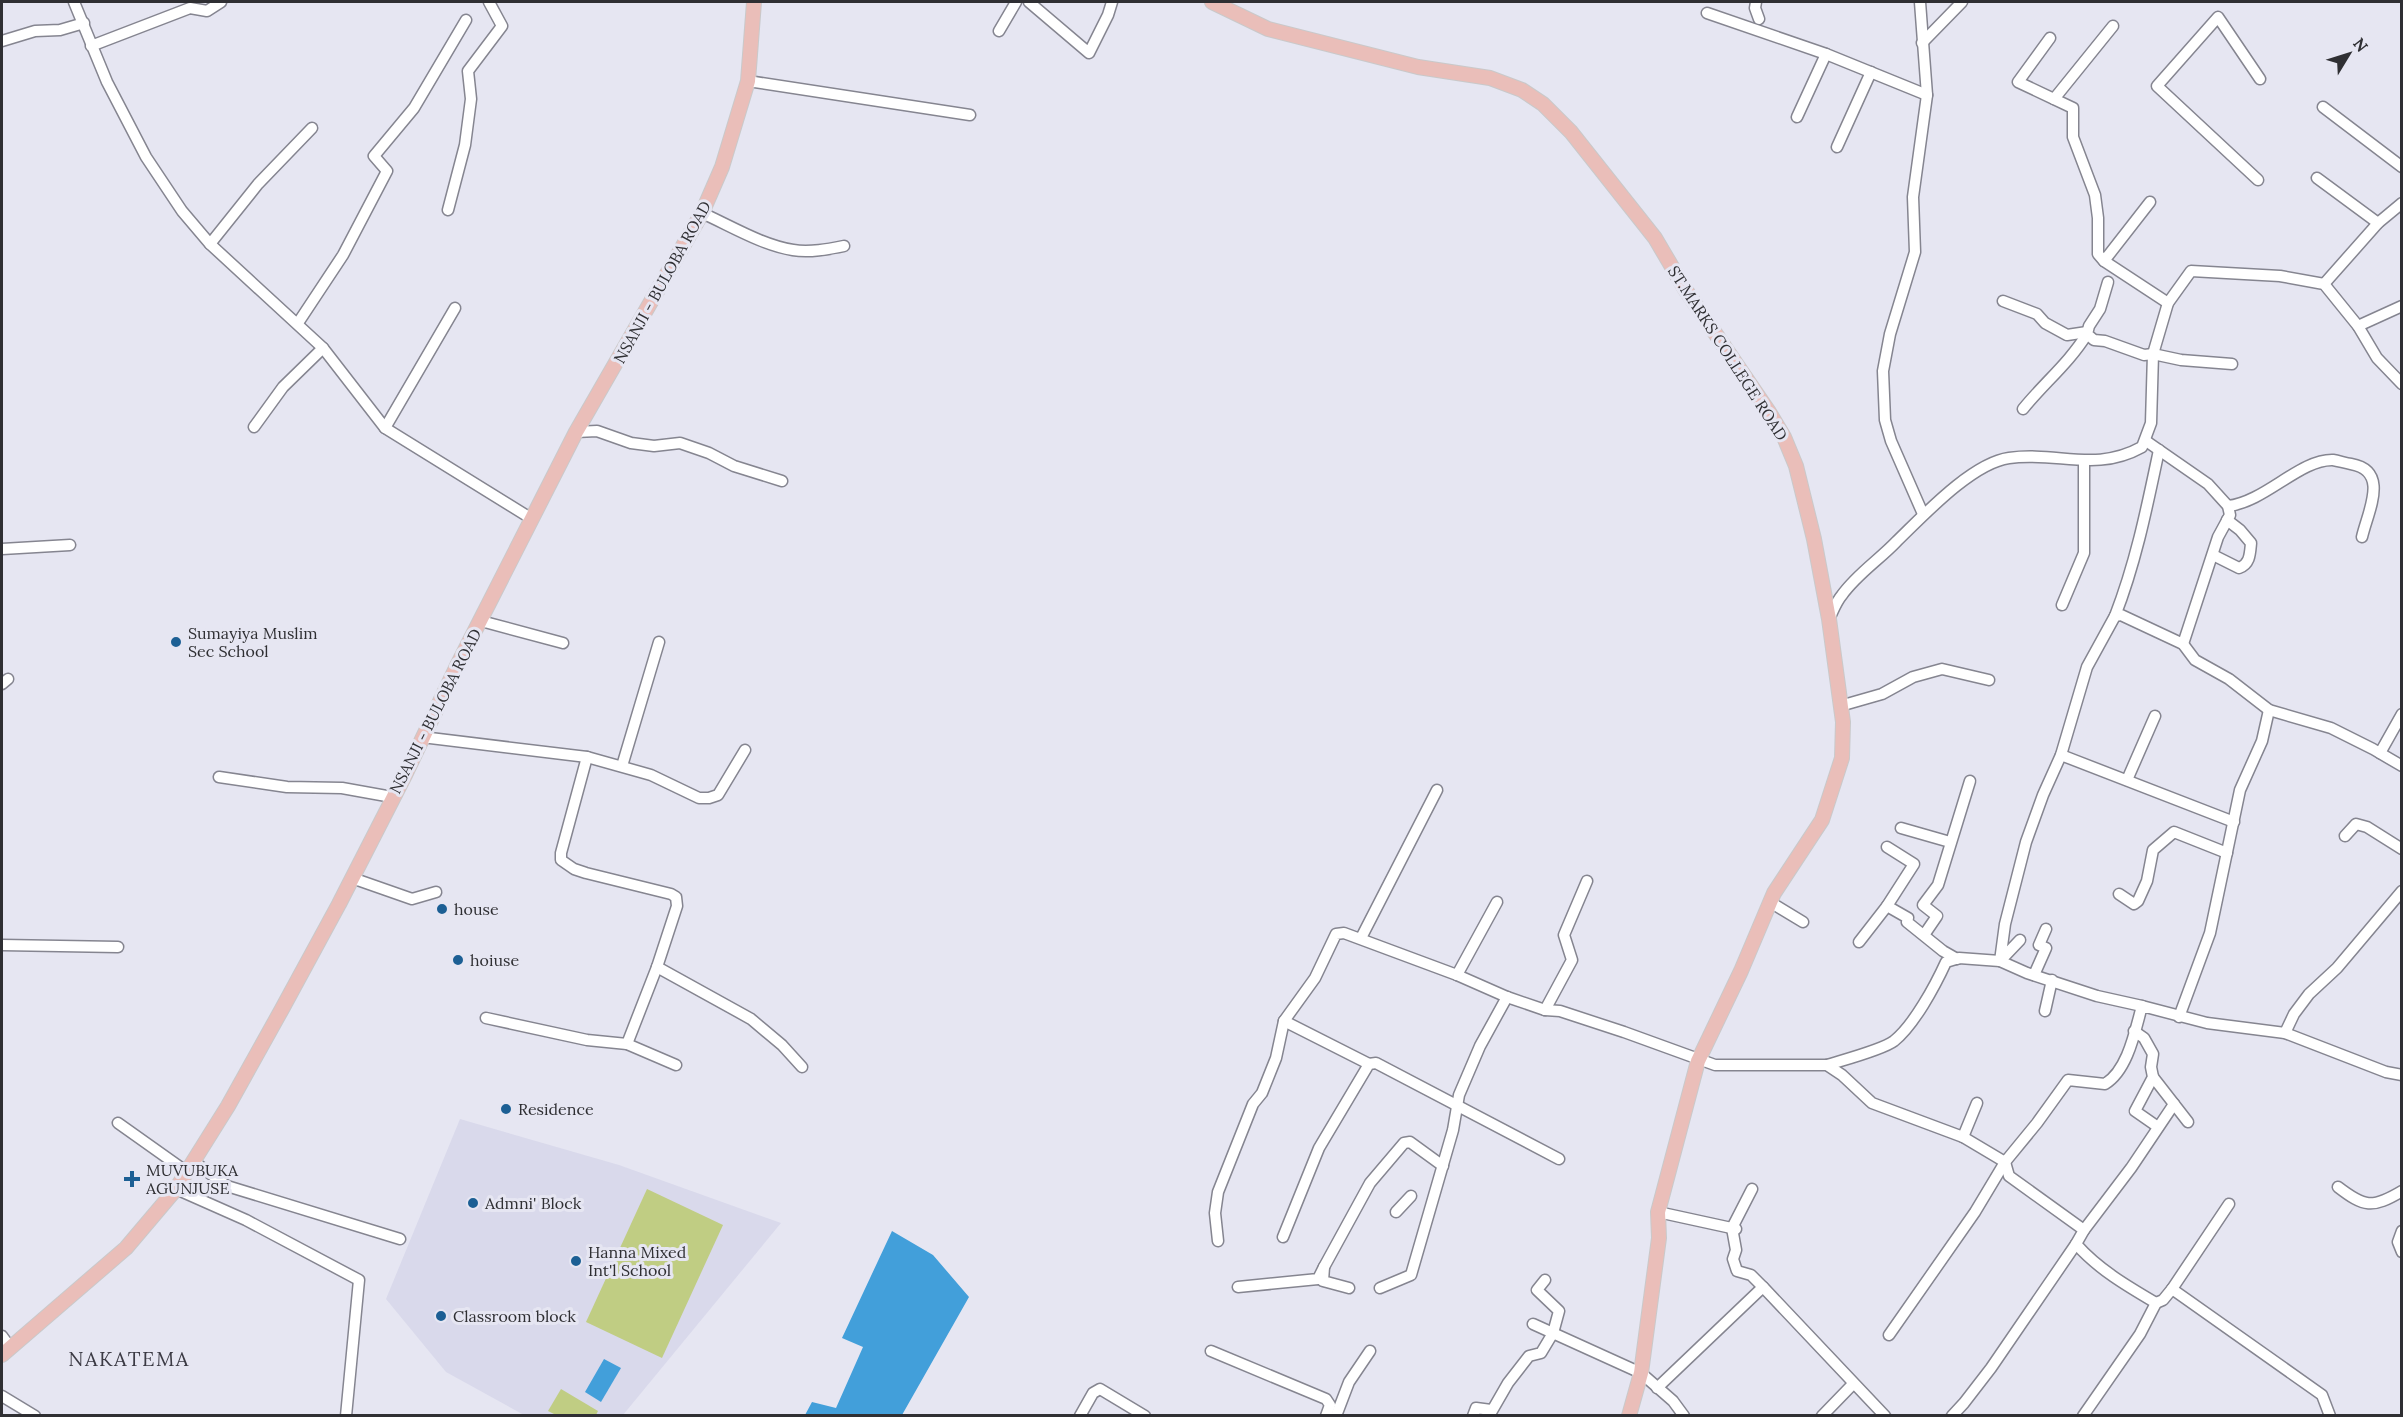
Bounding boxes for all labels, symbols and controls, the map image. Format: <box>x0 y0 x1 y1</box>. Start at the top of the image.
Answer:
north arrow <box>2319 24 2379 84</box>
text: N <box>2349 34 2373 56</box>
street label: NSANJI - BULOBA ROAD <box>609 197 715 367</box>
street label: ST.MARKS COLLEGE ROAD <box>1664 262 1792 444</box>
place label: Sumayiya Muslim Sec School <box>188 623 318 661</box>
street label: NSANJI - BULOBA ROAD <box>385 625 485 797</box>
marker: Sumayiya Muslim Sec School <box>169 635 183 649</box>
place label: house <box>454 899 499 919</box>
marker: house <box>435 902 449 916</box>
place label: hoiuse <box>470 950 519 970</box>
marker: hoiuse <box>451 953 465 967</box>
place label: Residence <box>518 1099 594 1119</box>
marker: Residence <box>499 1102 513 1116</box>
place label: MUVUBUKA AGUNJUSE <box>145 1160 239 1198</box>
marker: MUVUBUKA AGUNJUSE <box>123 1170 141 1188</box>
place label: Admni' Block <box>484 1193 582 1213</box>
marker: Admni' Block <box>466 1196 480 1210</box>
place label: Hanna Mixed Int'l School <box>588 1242 687 1280</box>
marker: Hanna Mixed Int'l School <box>569 1254 583 1268</box>
place label: Classroom block <box>453 1306 576 1326</box>
marker: Classroom block <box>434 1309 448 1323</box>
district label: NAKATEMA <box>68 1346 190 1371</box>

